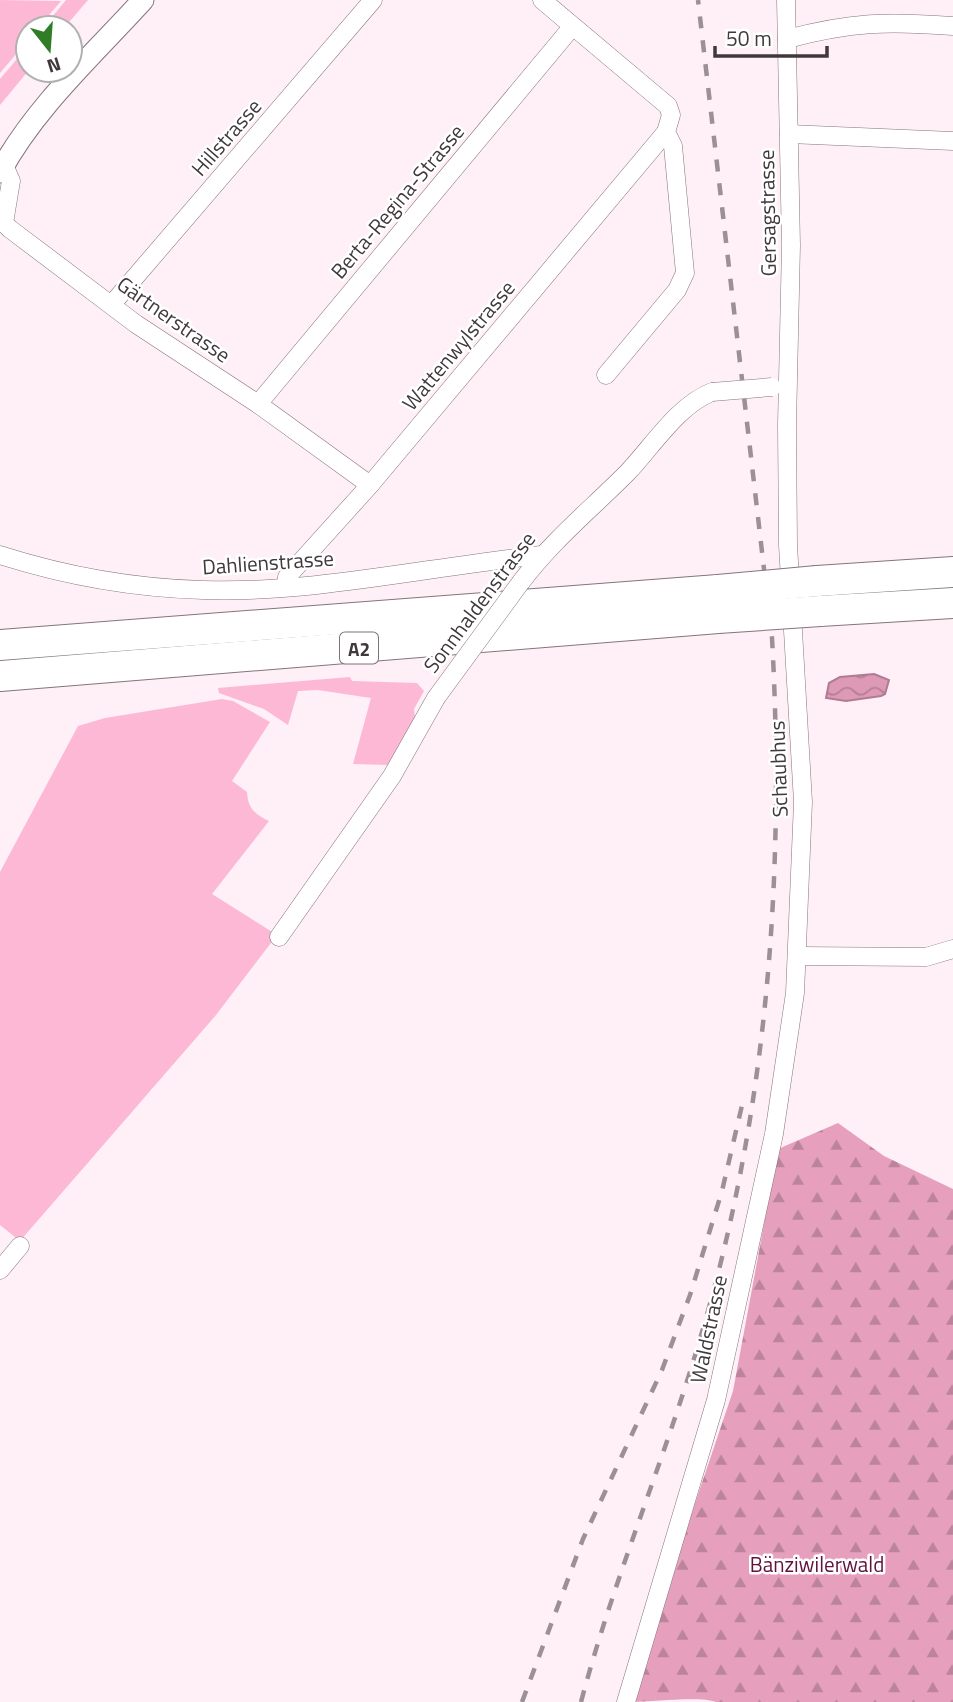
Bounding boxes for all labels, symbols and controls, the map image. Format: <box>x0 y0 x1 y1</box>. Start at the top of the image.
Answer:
north arrow <box>14 14 84 84</box>
scale bar <box>715 14 827 58</box>
text: 50 m <box>726 22 772 54</box>
text: N <box>44 50 65 82</box>
street label: Hillstrasse <box>183 91 269 183</box>
street label: Berta-Regina-Strasse <box>323 117 471 285</box>
street label: Gersagstrasse <box>750 149 784 277</box>
street label: Gärtnerstrasse <box>111 268 237 370</box>
street label: Wattenwylstrasse <box>394 273 522 417</box>
street label: Sonnhaldenstrasse <box>415 525 543 679</box>
street label: Dahlienstrasse <box>201 541 335 583</box>
road number: A2 <box>340 632 378 664</box>
street label: Schaubhus <box>760 720 796 818</box>
street label: Waldstrasse <box>681 1272 735 1386</box>
park label: Bänziwilerwald <box>750 1548 884 1580</box>

